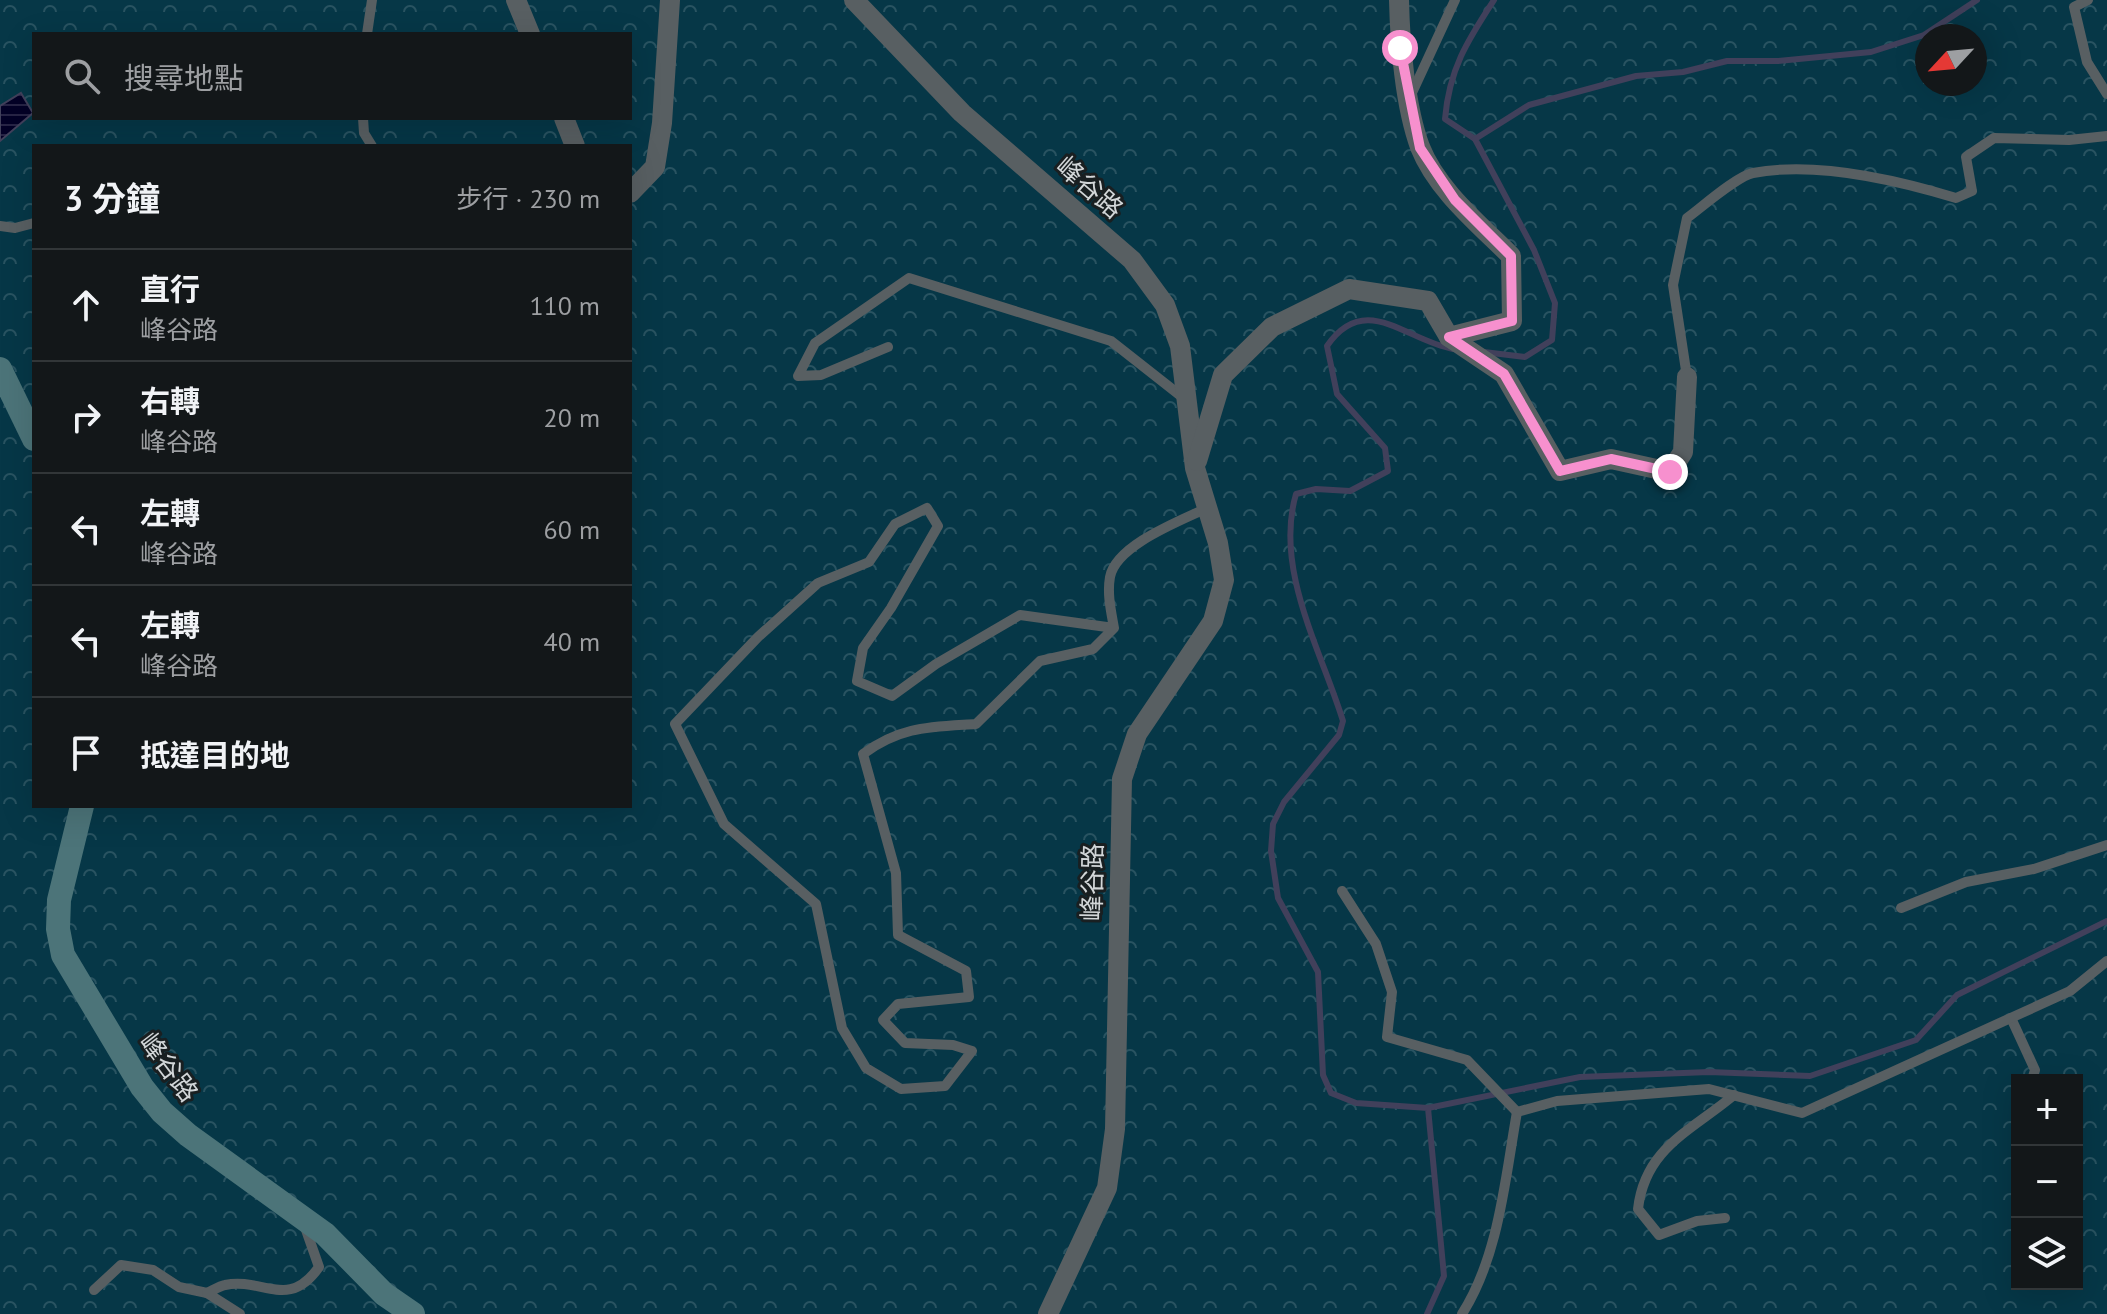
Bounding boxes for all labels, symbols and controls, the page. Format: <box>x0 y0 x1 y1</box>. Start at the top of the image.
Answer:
north arrow <box>1915 24 1987 96</box>
route start <box>1382 30 1418 66</box>
search box <box>32 32 632 120</box>
icon: search <box>60 54 104 98</box>
text: 搜尋地點 <box>124 58 244 97</box>
street label: 峰谷路 <box>1050 149 1130 225</box>
text: 3 分鐘 <box>64 176 160 220</box>
text: 步行 · 230 m <box>457 182 600 215</box>
text: 直行 <box>140 269 200 308</box>
icon: ahead <box>64 283 108 327</box>
text: 110 m <box>529 289 600 322</box>
text: 峰谷路 <box>140 313 218 346</box>
text: 右轉 <box>140 381 200 420</box>
icon: right <box>64 395 108 439</box>
text: 20 m <box>544 401 600 434</box>
text: 峰谷路 <box>140 425 218 458</box>
route end <box>1652 454 1688 490</box>
text: 左轉 <box>140 493 200 532</box>
icon: left <box>64 507 108 551</box>
text: 60 m <box>544 513 600 546</box>
text: 峰谷路 <box>140 537 218 570</box>
text: 左轉 <box>140 605 200 644</box>
icon: left <box>64 619 108 663</box>
text: 40 m <box>544 625 600 658</box>
text: 峰谷路 <box>140 649 218 682</box>
icon: arrive <box>64 731 108 775</box>
text: 抵達目的地 <box>140 735 290 774</box>
street label: 峰谷路 <box>1075 843 1109 921</box>
street label: 峰谷路 <box>132 1026 206 1108</box>
map controls <box>2011 1074 2083 1290</box>
button: + <box>2011 1074 2083 1146</box>
button: − <box>2011 1146 2083 1218</box>
button: layers <box>2011 1218 2083 1290</box>

